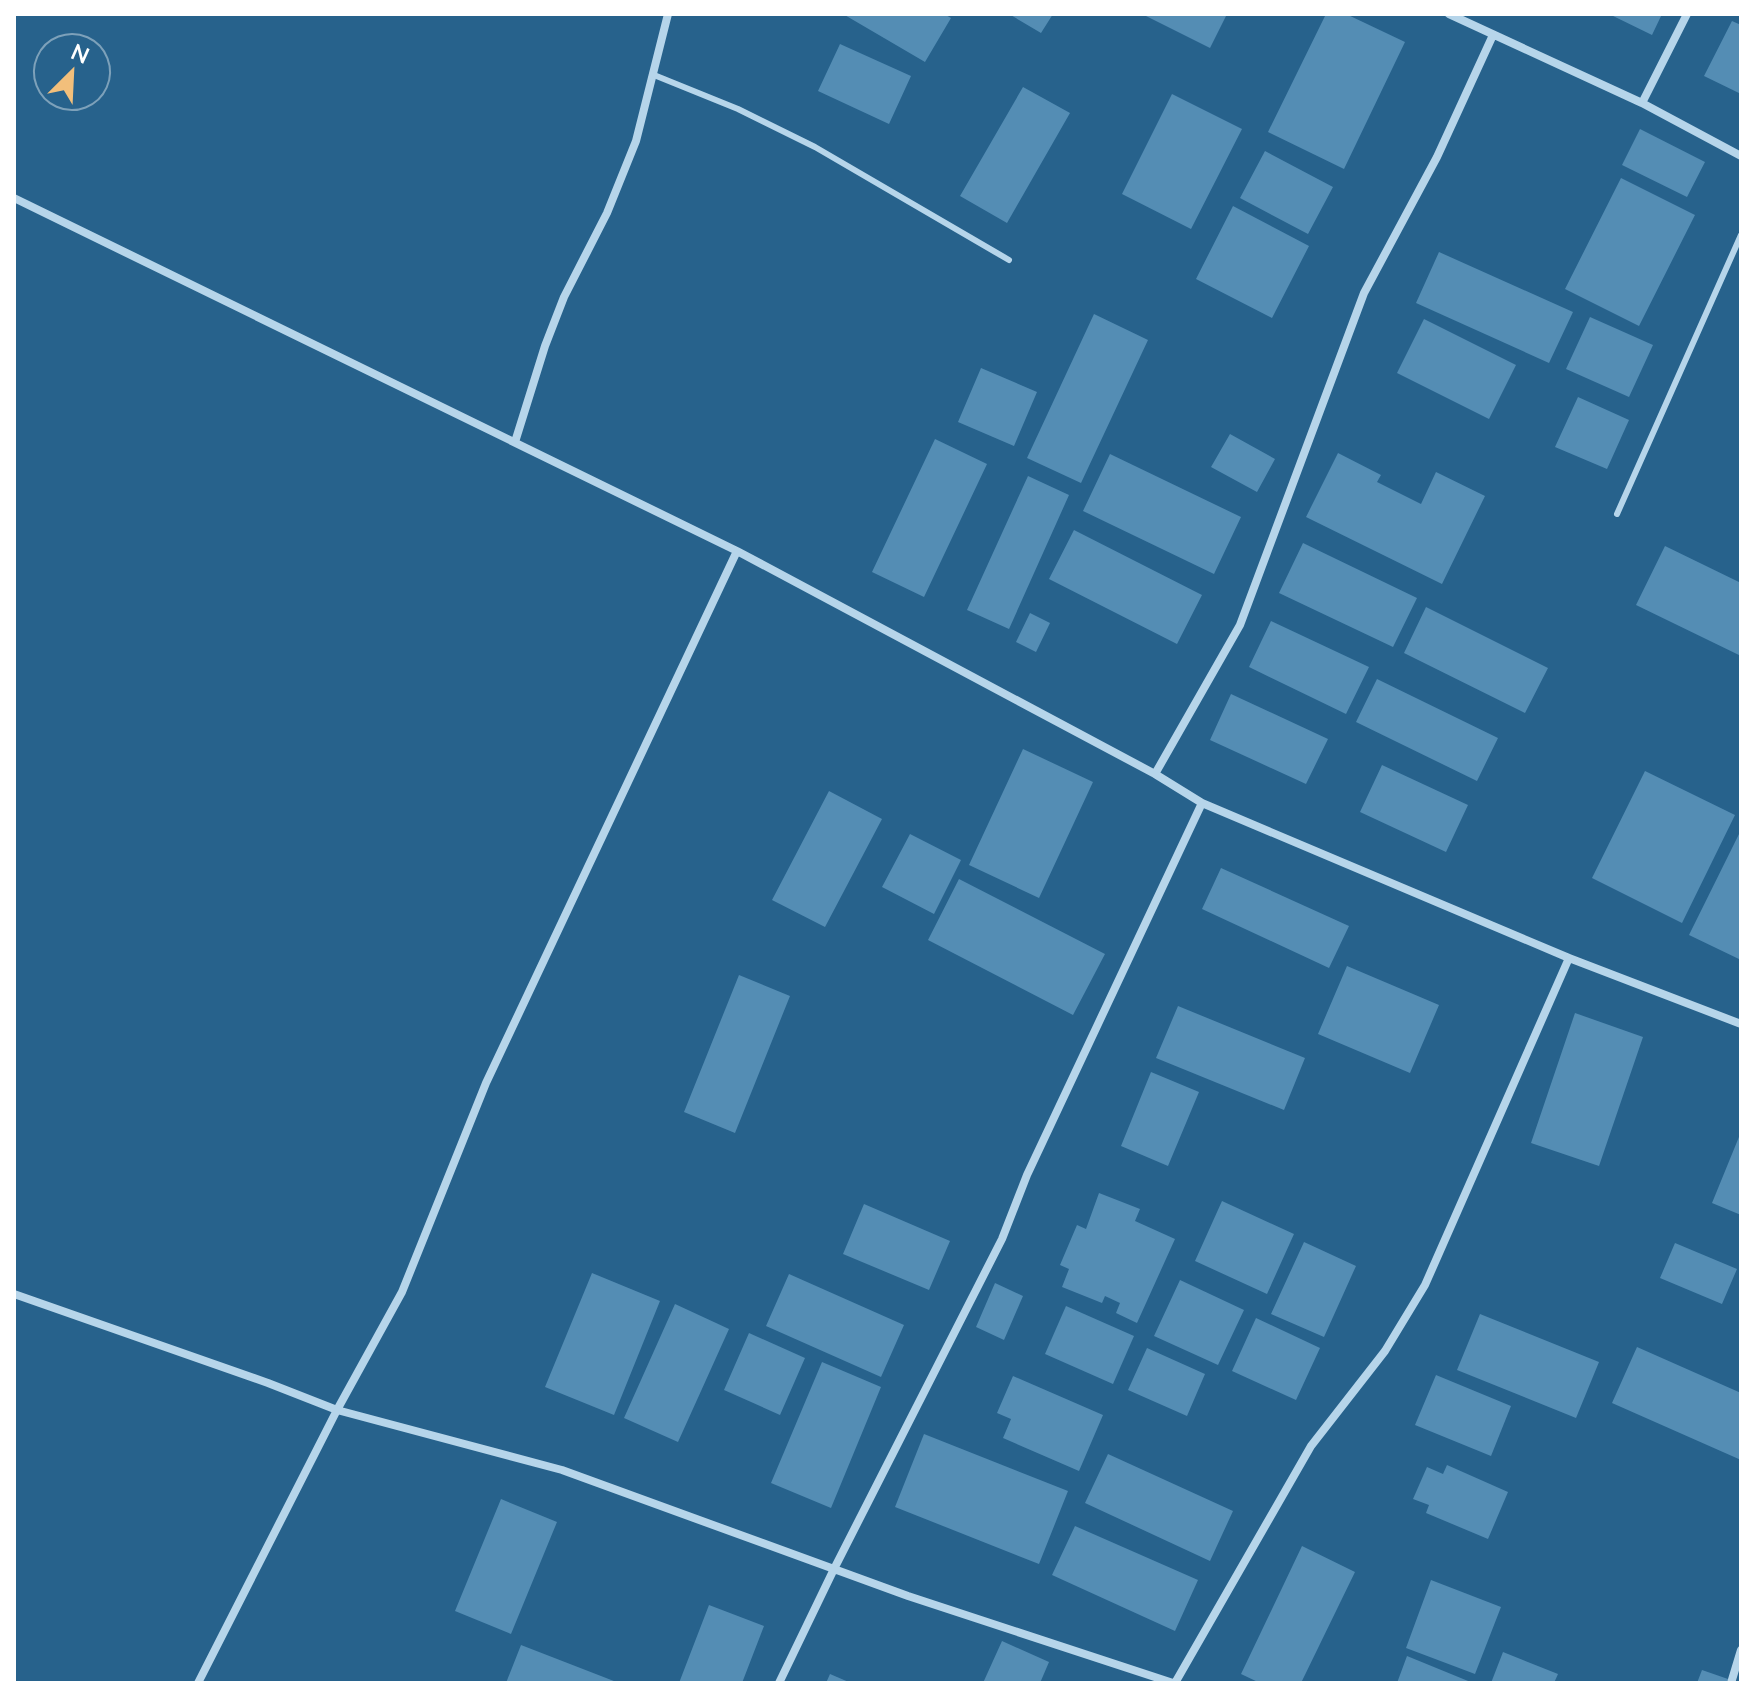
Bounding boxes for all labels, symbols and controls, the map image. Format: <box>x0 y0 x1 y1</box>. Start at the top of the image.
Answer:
north arrow <box>32 32 112 112</box>
text: N <box>67 37 94 69</box>

